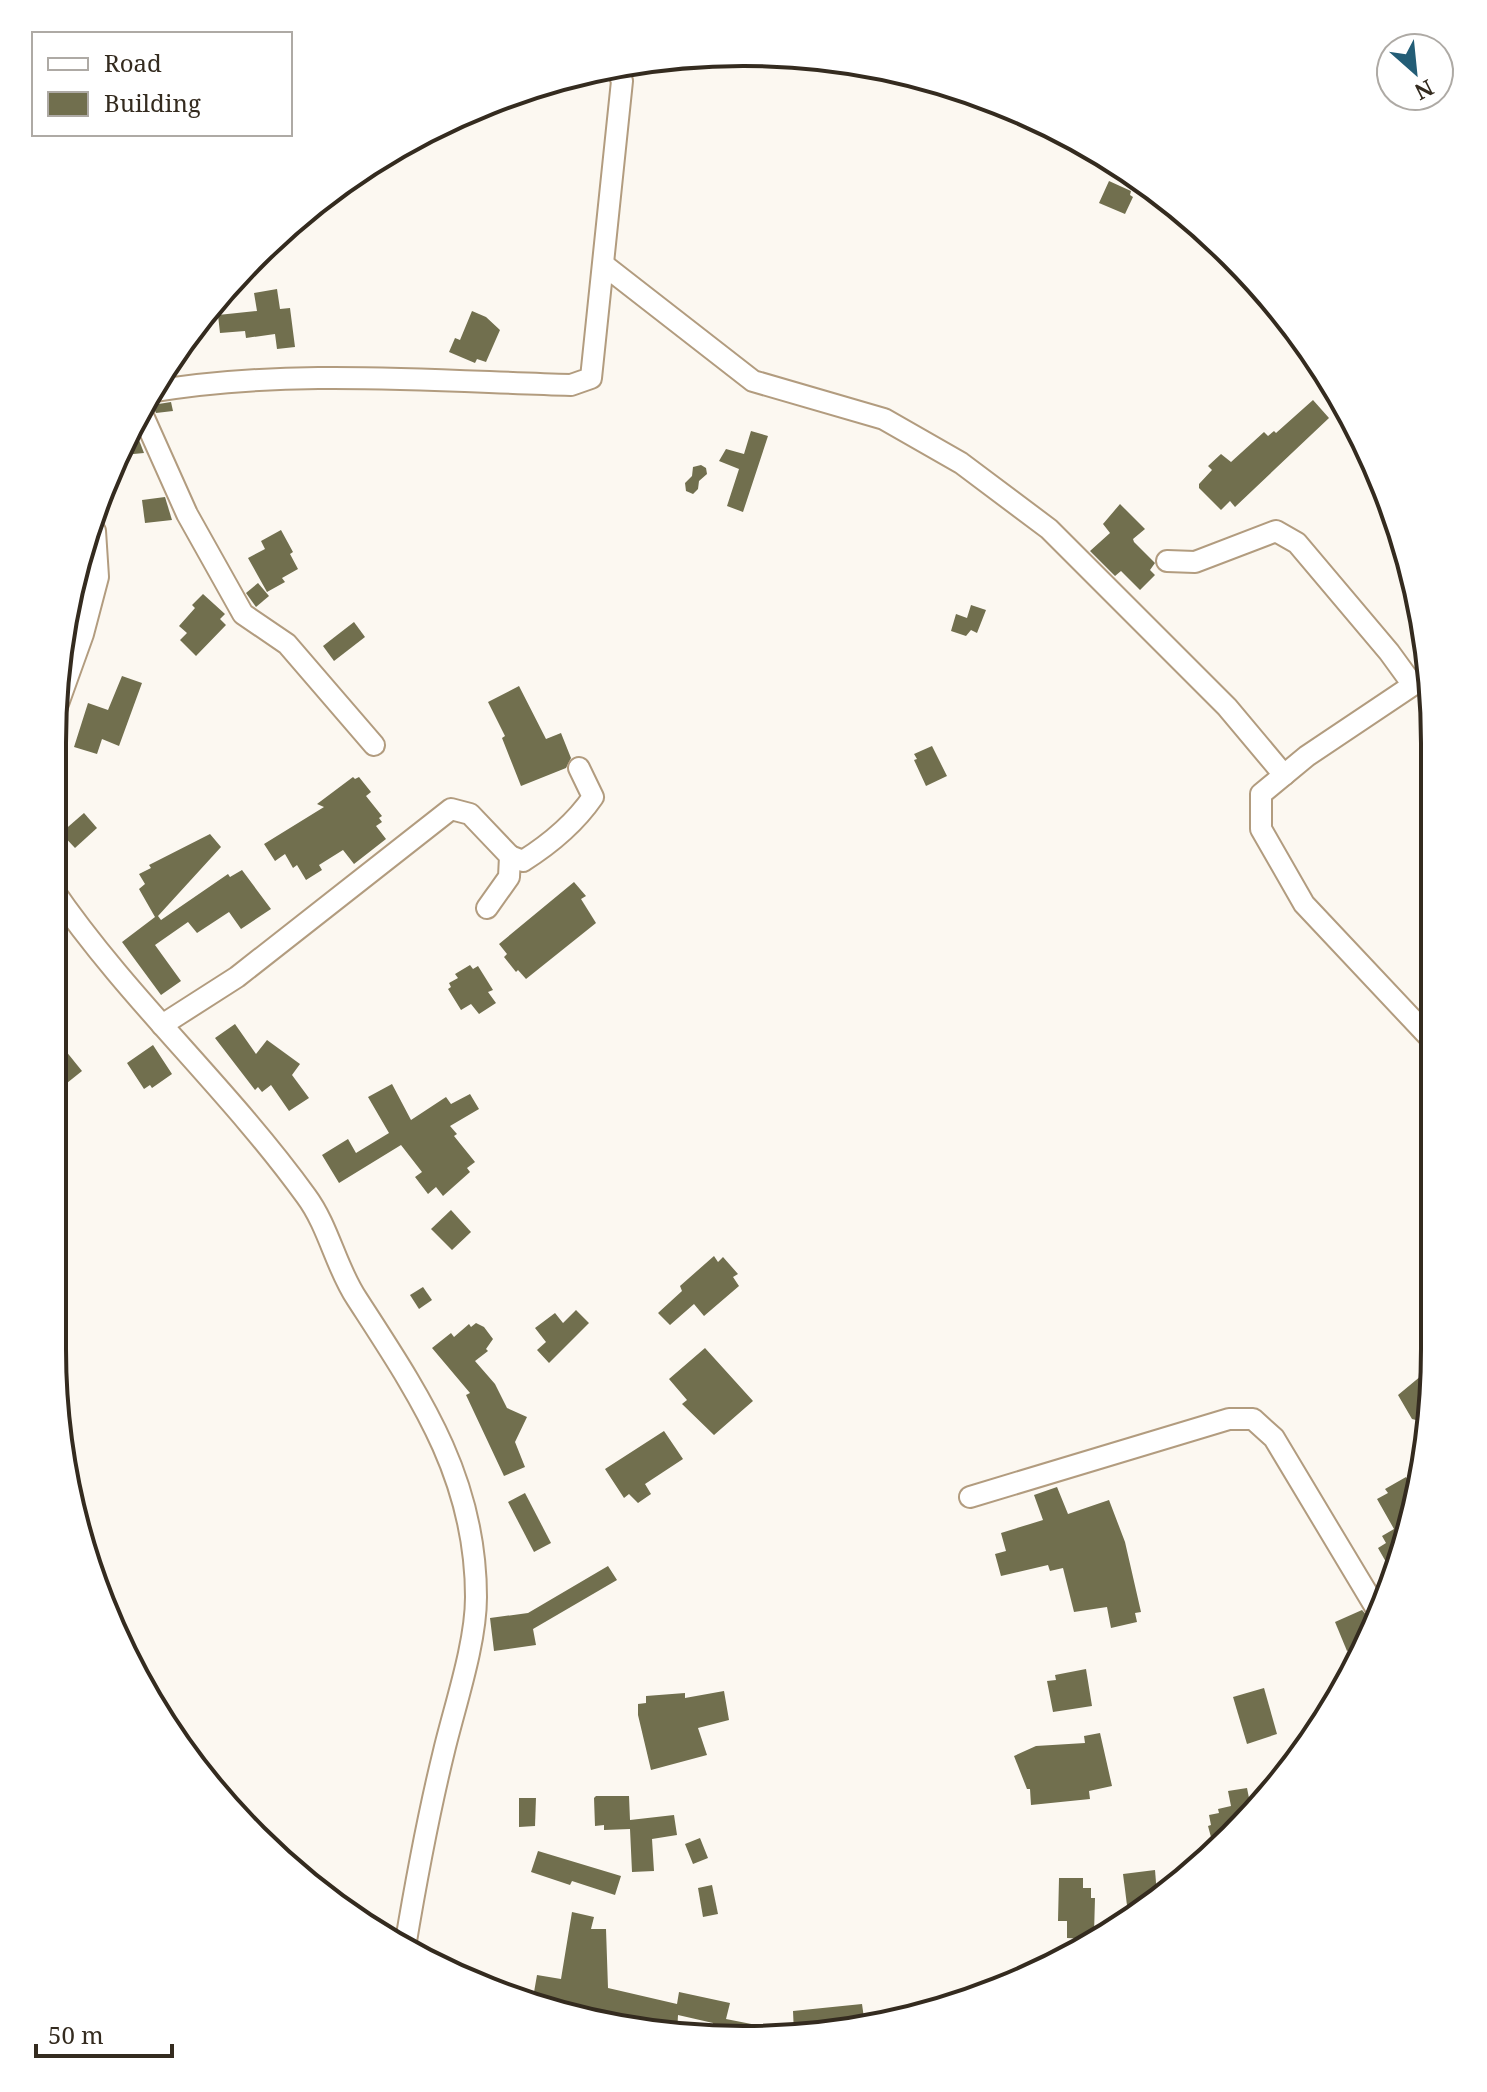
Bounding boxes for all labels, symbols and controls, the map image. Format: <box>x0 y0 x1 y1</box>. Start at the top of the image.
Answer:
legend <box>32 32 292 136</box>
north arrow <box>1375 32 1455 112</box>
text: Road <box>104 46 162 79</box>
text: N <box>1410 73 1439 108</box>
text: Building <box>104 86 201 119</box>
scale bar <box>36 2008 172 2058</box>
text: 50 m <box>48 2018 104 2051</box>

